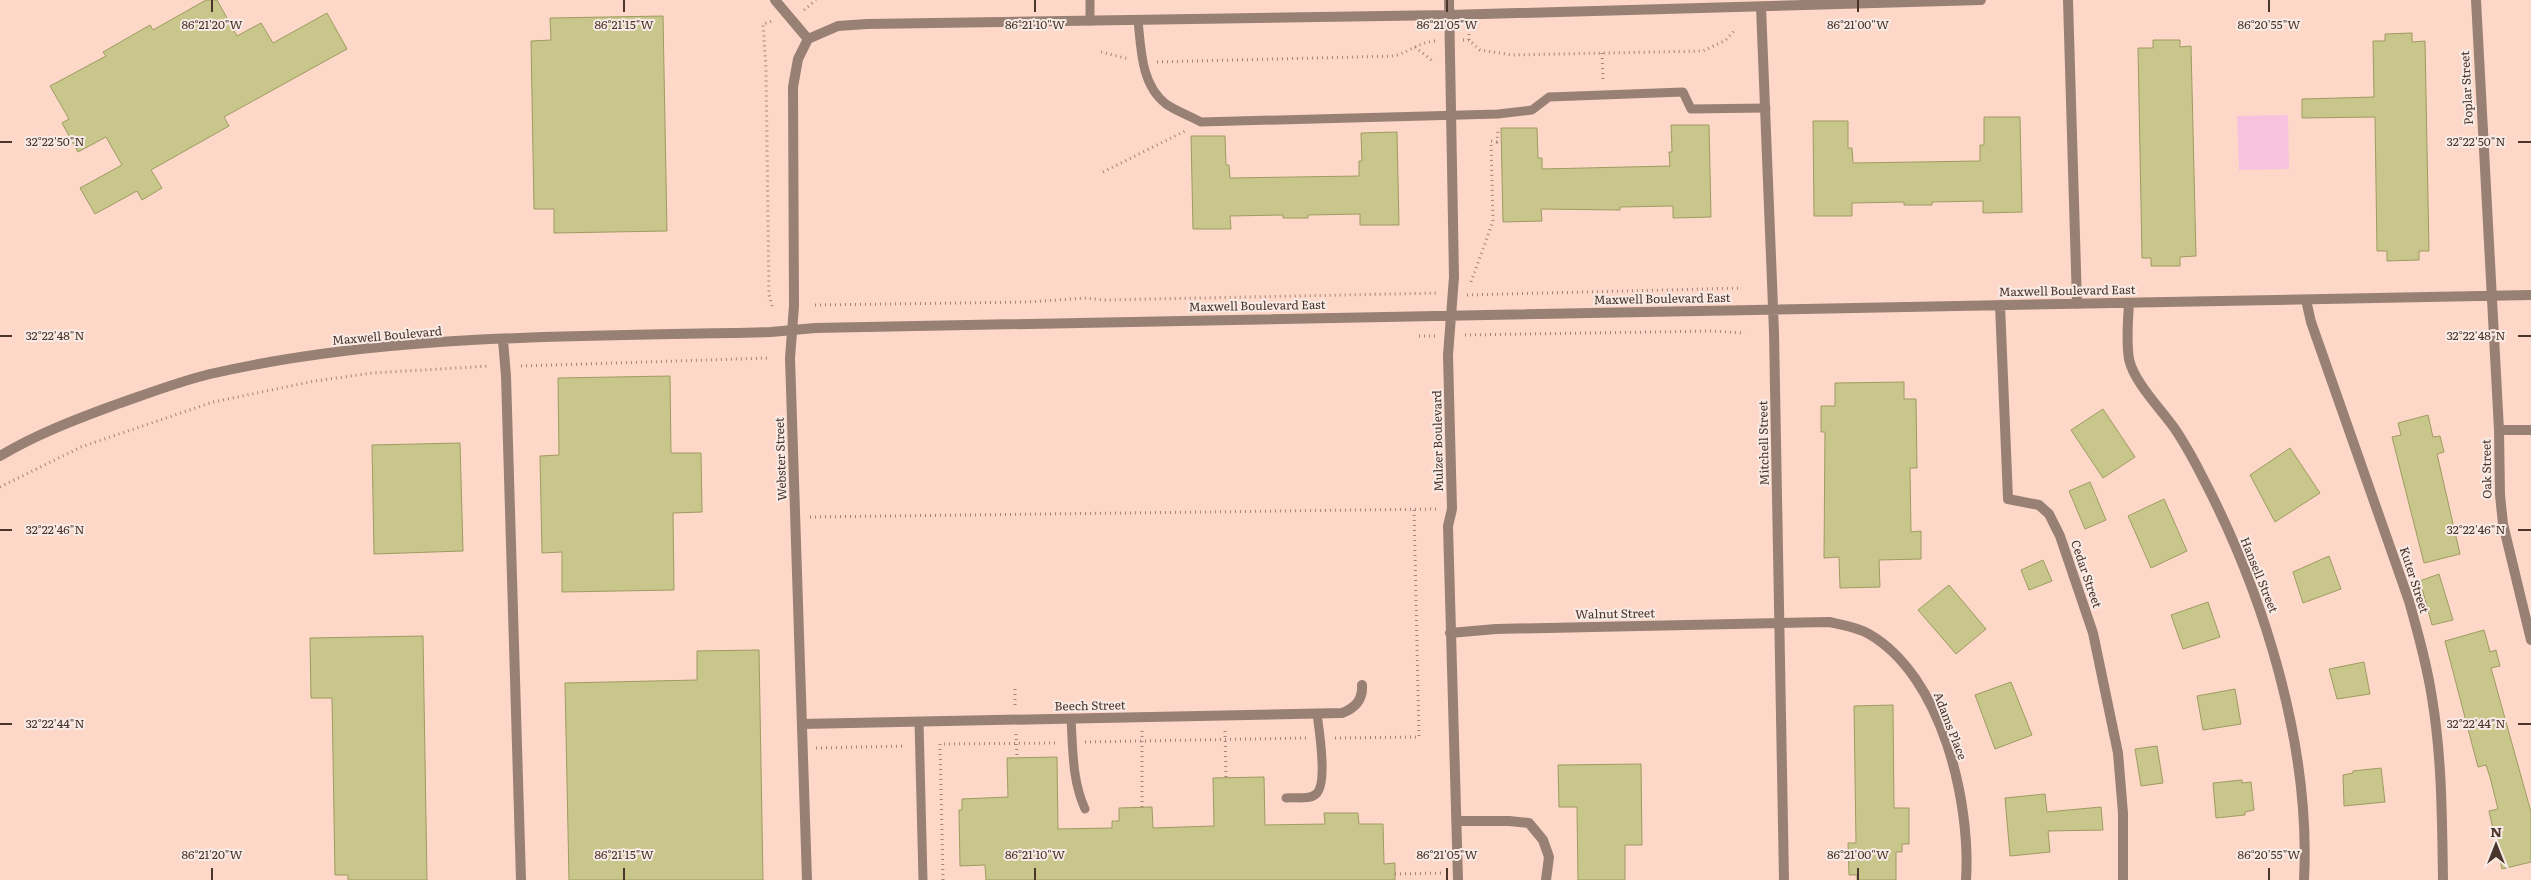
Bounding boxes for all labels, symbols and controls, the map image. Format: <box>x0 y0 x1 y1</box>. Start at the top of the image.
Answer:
text: 86°21'20"W <box>181 15 243 33</box>
text: 86°21'15"W <box>594 15 654 33</box>
text: 86°21'10"W <box>1005 15 1065 33</box>
text: 86°21'05"W <box>1416 15 1478 33</box>
text: 86°21'00"W <box>1827 15 1889 33</box>
text: 86°20'55"W <box>2238 15 2300 33</box>
street label: Poplar Street <box>2455 50 2477 126</box>
text: 32°22'50"N <box>26 132 84 150</box>
text: 32°22'50"N <box>2447 132 2505 150</box>
street label: Maxwell Boulevard East <box>1998 280 2136 300</box>
street label: Maxwell Boulevard East <box>1593 288 1731 308</box>
street label: Maxwell Boulevard East <box>1188 295 1326 315</box>
street label: Maxwell Boulevard <box>331 321 443 349</box>
text: 32°22'48"N <box>25 326 85 344</box>
text: 32°22'48"N <box>2446 326 2506 344</box>
street label: Mulzer Boulevard <box>1427 389 1447 492</box>
street label: Mitchell Street <box>1753 400 1773 486</box>
street label: Webster Street <box>770 417 790 501</box>
street label: Oak Street <box>2476 439 2496 499</box>
text: 32°22'46"N <box>26 520 84 538</box>
text: 32°22'46"N <box>2447 520 2505 538</box>
street label: Hansell Street <box>2237 534 2283 615</box>
street label: Cedar Street <box>2067 537 2107 610</box>
street label: Kuter Street <box>2396 544 2434 615</box>
street label: Walnut Street <box>1575 603 1655 623</box>
street label: Adams Place <box>1930 689 1972 762</box>
street label: Beech Street <box>1054 695 1126 715</box>
text: 32°22'44"N <box>25 714 85 732</box>
text: 32°22'44"N <box>2446 714 2506 732</box>
north arrow <box>2471 820 2521 870</box>
text: N <box>2490 821 2502 841</box>
text: 86°21'20"W <box>181 845 243 863</box>
text: 86°21'15"W <box>594 845 654 863</box>
text: 86°21'10"W <box>1005 845 1065 863</box>
text: 86°21'05"W <box>1416 845 1478 863</box>
text: 86°21'00"W <box>1827 845 1889 863</box>
text: 86°20'55"W <box>2238 845 2300 863</box>

